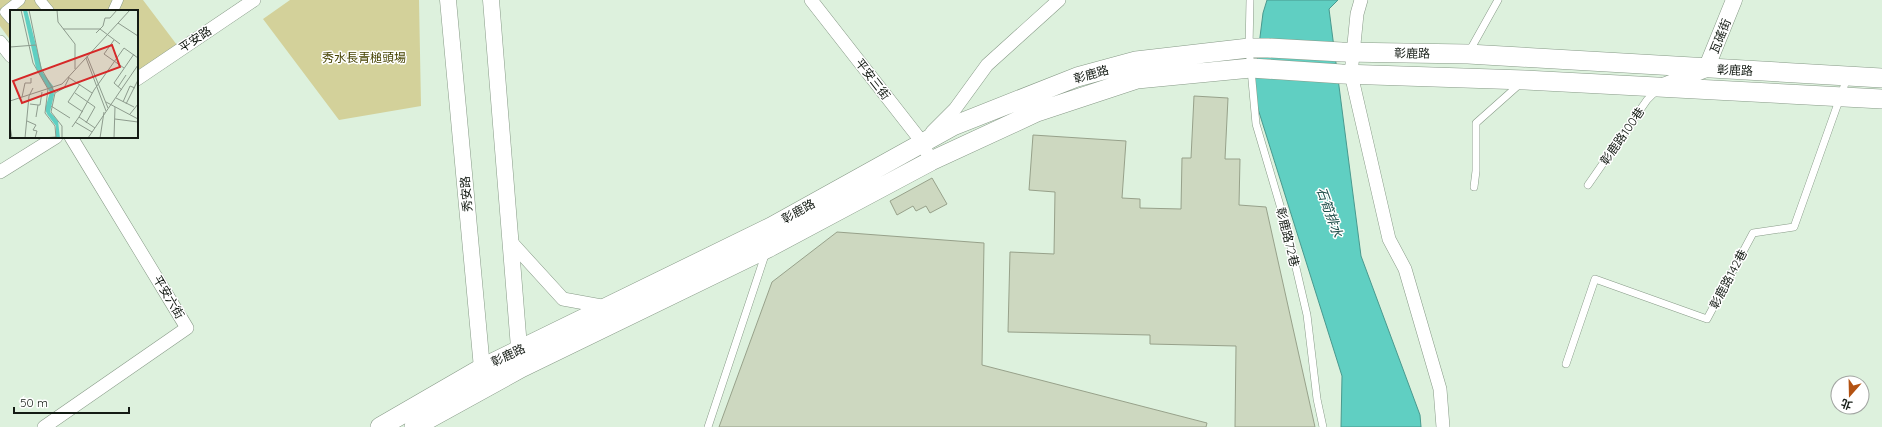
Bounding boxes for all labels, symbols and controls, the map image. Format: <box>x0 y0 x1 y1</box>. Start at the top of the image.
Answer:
inset map <box>10 10 138 138</box>
street label: 瓦磘街 <box>1706 16 1734 56</box>
street label: 平安路 <box>176 23 214 55</box>
street label: 彰鹿路 <box>1394 45 1430 61</box>
park label: 秀水長青槌頭場 <box>322 50 406 65</box>
street label: 平安三街 <box>852 55 894 103</box>
street label: 彰鹿路 <box>1072 62 1110 86</box>
street label: 彰鹿路 <box>1717 62 1753 78</box>
street label: 彰鹿路100巷 <box>1597 104 1647 168</box>
street label: 秀安路 <box>457 175 475 213</box>
water label: 石筍排水 <box>1314 185 1347 240</box>
street label: 彰鹿路 <box>779 196 817 226</box>
street label: 彰鹿路72巷 <box>1273 206 1303 268</box>
street label: 彰鹿路142巷 <box>1706 247 1750 311</box>
street label: 平安六街 <box>150 273 188 321</box>
street label: 彰鹿路 <box>489 341 527 369</box>
north arrow <box>1830 375 1870 415</box>
scale bar <box>14 389 129 415</box>
text: 50 m <box>20 395 48 410</box>
text: 北 <box>1839 396 1854 413</box>

